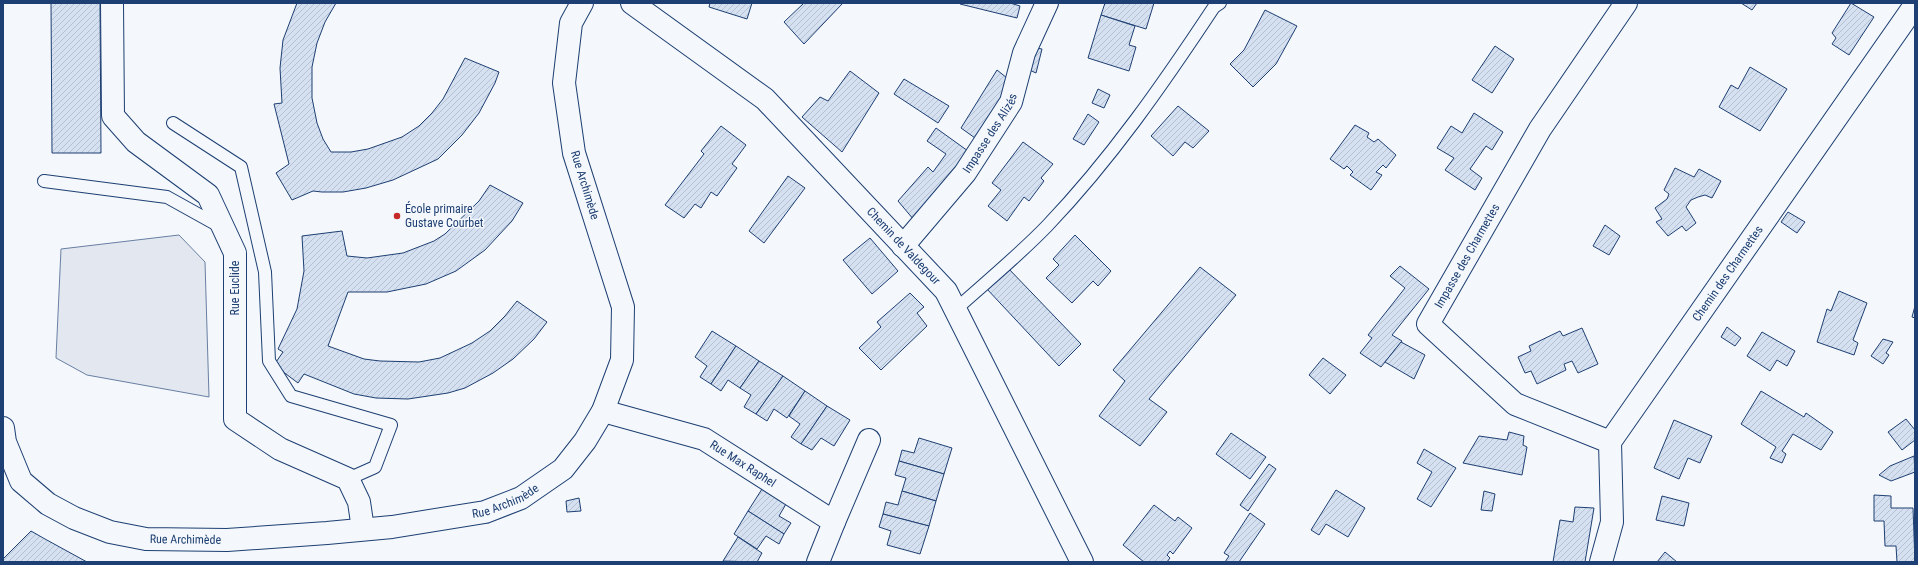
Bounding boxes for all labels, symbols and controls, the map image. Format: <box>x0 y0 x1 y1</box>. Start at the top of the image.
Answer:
street label: Impasse des Alizés <box>960 92 1020 176</box>
street label: Rue Archimède <box>568 149 602 222</box>
place label: École primaire Gustave Courbet <box>405 201 484 230</box>
street label: Impasse des Charmettes <box>1432 201 1503 311</box>
street label: Chemin de Valdegour <box>864 204 943 288</box>
marker: École primaire Gustave Courbet <box>392 211 402 221</box>
street label: Chemin des Charmettes <box>1689 223 1766 324</box>
street label: Rue Euclide <box>228 260 242 315</box>
street label: Rue Max Raphel <box>707 438 779 490</box>
street label: Rue Archimède <box>471 481 542 521</box>
street label: Rue Archimède <box>150 532 222 547</box>

